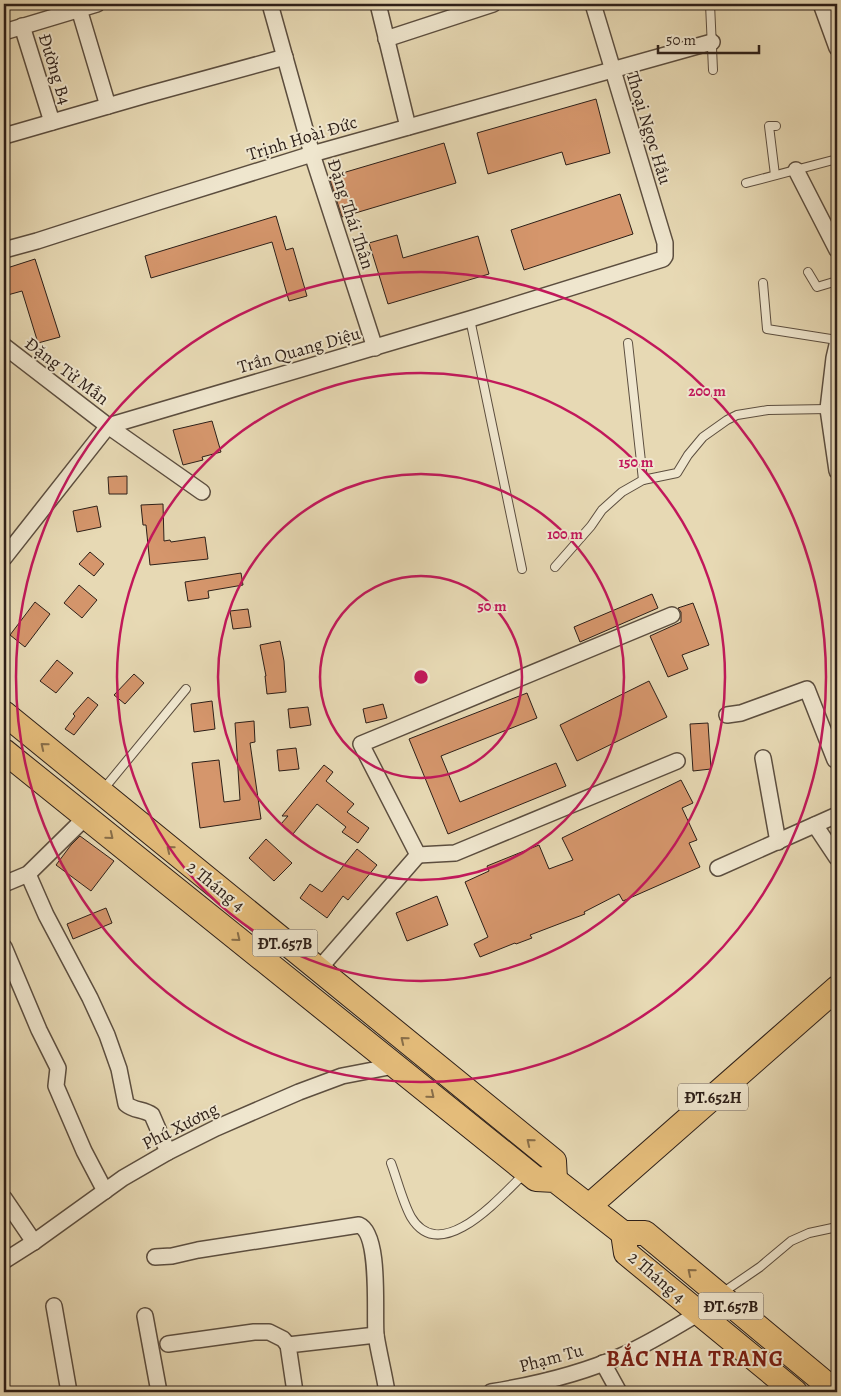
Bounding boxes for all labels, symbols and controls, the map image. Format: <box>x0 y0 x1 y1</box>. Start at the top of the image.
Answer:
scale bar <box>658 22 760 54</box>
street label: Đường B4 <box>33 30 77 108</box>
text: 50 m <box>666 30 696 50</box>
street label: Thoại Ngọc Hầu <box>620 69 678 188</box>
street label: Trịnh Hoài Đức <box>244 110 360 166</box>
street label: Đặng Thái Thân <box>322 156 380 272</box>
street label: Trần Quang Diệu <box>235 321 363 379</box>
street label: Đặng Tử Mẫn <box>20 331 114 411</box>
text: 200 m <box>688 381 726 401</box>
text: 150 m <box>619 452 654 472</box>
text: 100 m <box>547 524 583 544</box>
text: 50 m <box>477 596 507 616</box>
centre of rings <box>412 668 430 686</box>
one-way arrow <box>41 743 50 751</box>
one-way arrow <box>104 831 113 839</box>
one-way arrow <box>166 845 175 854</box>
street label: 2 Tháng 4 <box>182 855 250 917</box>
road number: ĐT.657B <box>252 930 318 956</box>
one-way arrow <box>231 933 240 942</box>
one-way arrow <box>401 1037 410 1045</box>
road number: ĐT.652H <box>678 1084 748 1110</box>
one-way arrow <box>425 1090 434 1098</box>
street label: Phú Xương <box>138 1097 222 1155</box>
one-way arrow <box>527 1140 536 1148</box>
street label: 2 Tháng 4 <box>623 1245 691 1309</box>
one-way arrow <box>687 1269 696 1278</box>
road number: ĐT.657B <box>698 1292 764 1320</box>
street label: Phạm Tu <box>516 1338 586 1378</box>
district label: BẮC NHA TRANG <box>606 1343 784 1374</box>

